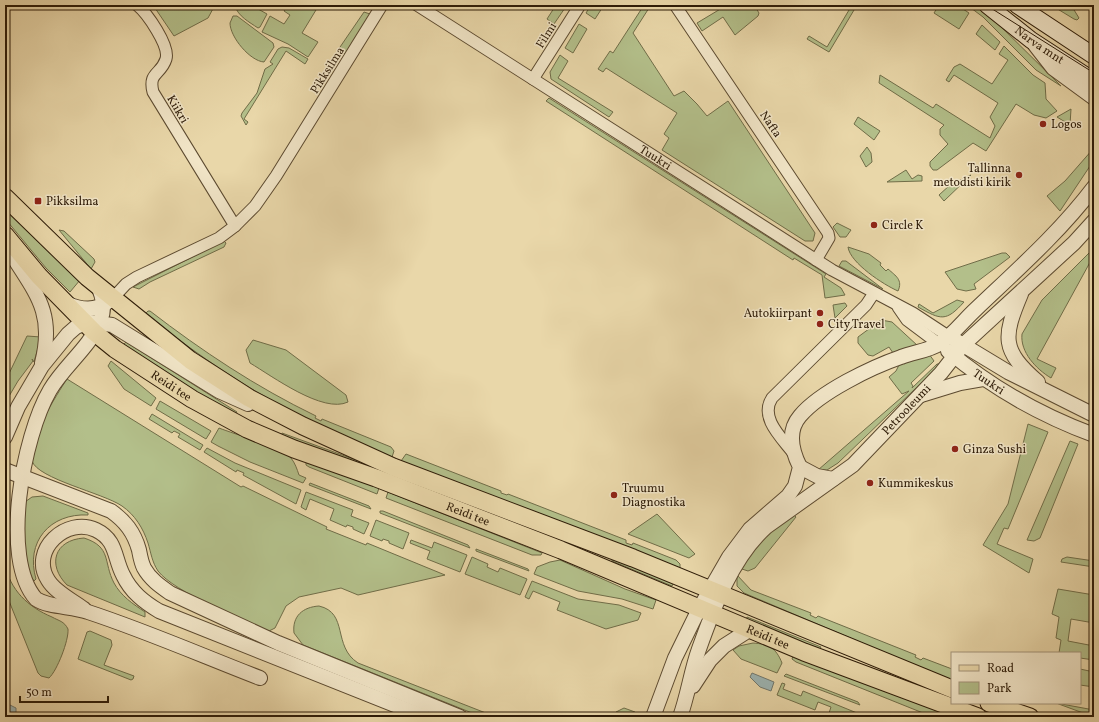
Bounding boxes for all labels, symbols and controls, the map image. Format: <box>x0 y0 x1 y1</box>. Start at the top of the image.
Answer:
street label: Filmi <box>533 19 561 52</box>
street label: Narva mnt <box>1011 23 1067 68</box>
street label: Pikksilma <box>307 44 349 97</box>
street label: Kiikri <box>162 92 192 127</box>
street label: Nafta <box>755 108 785 141</box>
place label: Logos <box>1051 117 1082 133</box>
marker: Logos <box>1038 119 1048 129</box>
street label: Tuukri <box>636 142 674 175</box>
place label: Tallinna metodisti kirik <box>933 161 1011 191</box>
marker: Tallinna metodisti kirik <box>1014 170 1024 180</box>
place label: Pikksilma <box>46 194 99 210</box>
marker: Pikksilma <box>33 196 43 206</box>
place label: Circle K <box>882 218 923 234</box>
marker: Circle K <box>869 220 879 230</box>
place label: Autokiirpant <box>744 306 812 322</box>
marker: Autokiirpant <box>815 308 825 318</box>
place label: City Travel <box>828 317 885 333</box>
marker: City Travel <box>815 319 825 329</box>
street label: Tuukri <box>969 366 1008 399</box>
street label: Reidi tee <box>147 367 195 406</box>
street label: Petrooleumi <box>879 381 935 439</box>
place label: Ginza Sushi <box>963 442 1027 458</box>
marker: Ginza Sushi <box>950 444 960 454</box>
place label: Kummikeskus <box>878 476 953 492</box>
marker: Kummikeskus <box>865 478 875 488</box>
place label: Truumu Diagnostika <box>622 481 686 511</box>
marker: Truumu Diagnostika <box>609 490 619 500</box>
street label: Reidi tee <box>443 499 492 531</box>
street label: Reidi tee <box>743 621 792 654</box>
legend <box>951 652 1081 704</box>
text: Road <box>987 661 1014 677</box>
scale bar <box>20 678 108 704</box>
text: Park <box>987 681 1012 697</box>
text: 50 m <box>26 685 52 701</box>

